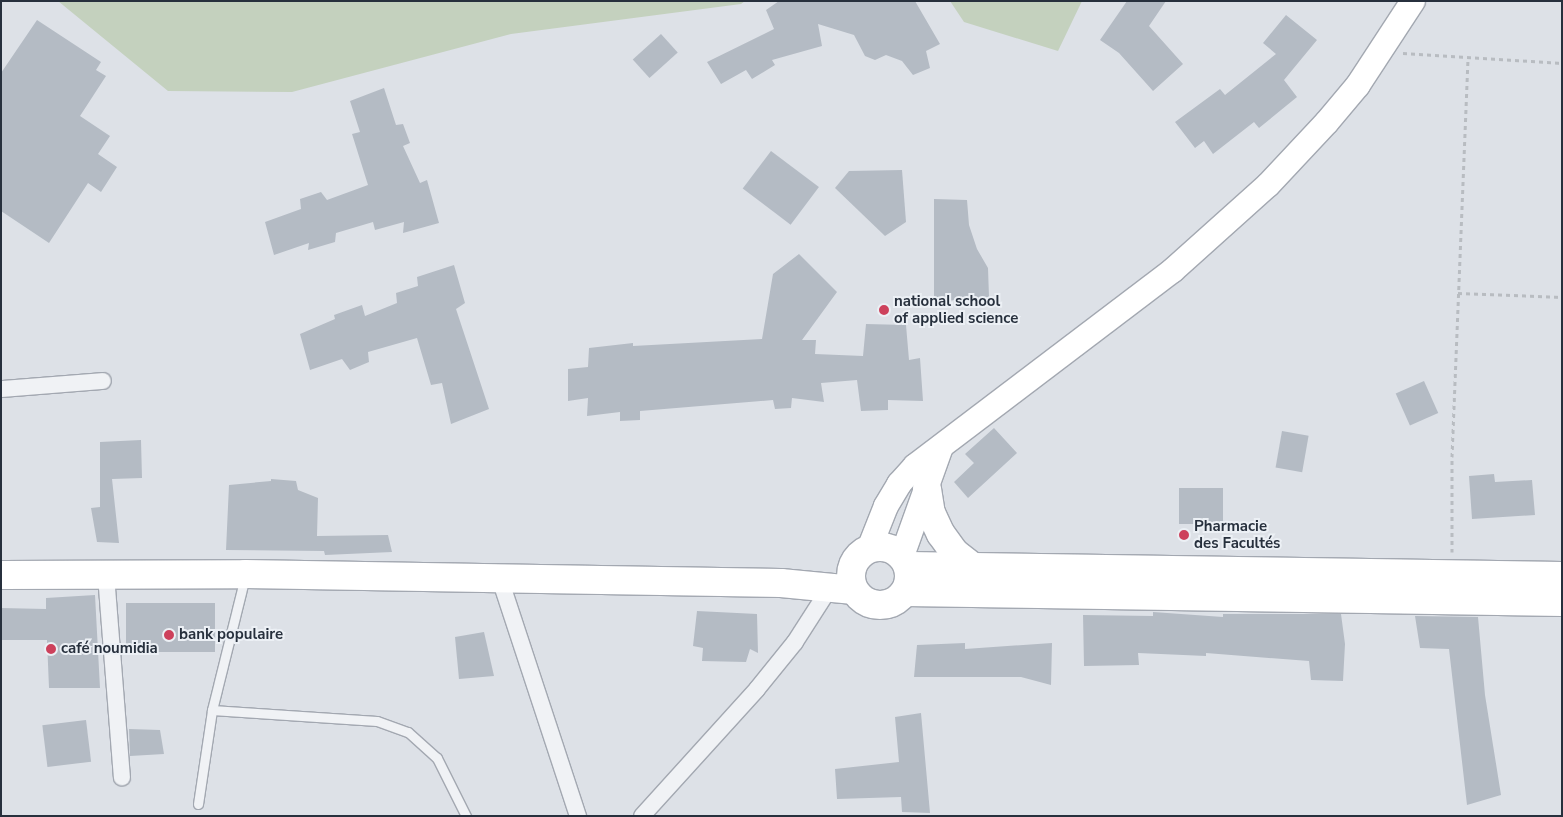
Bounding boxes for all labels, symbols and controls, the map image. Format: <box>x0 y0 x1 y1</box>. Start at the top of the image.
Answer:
place label: national school of applied science <box>894 292 1018 327</box>
marker: national school of applied science <box>878 304 890 316</box>
place label: Pharmacie des Facultés <box>1194 517 1280 552</box>
marker: Pharmacie des Facultés <box>1178 529 1190 541</box>
place label: bank populaire <box>179 626 283 644</box>
marker: bank populaire <box>163 629 175 641</box>
place label: café noumidia <box>61 640 158 658</box>
marker: café noumidia <box>45 643 57 655</box>

